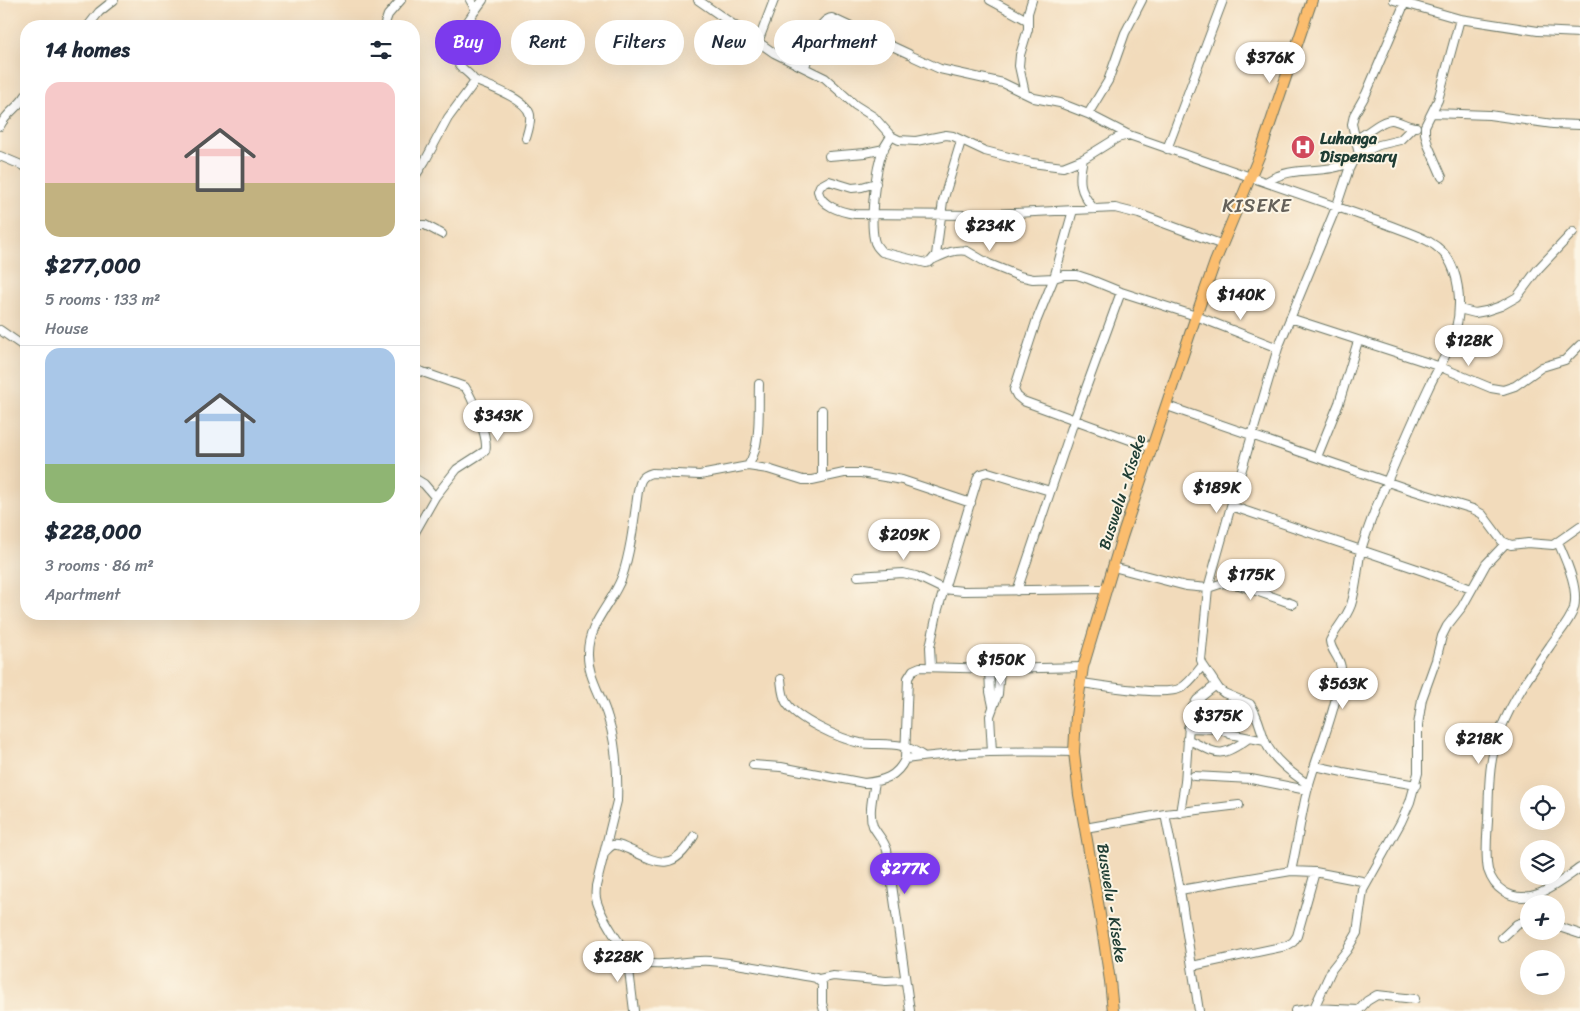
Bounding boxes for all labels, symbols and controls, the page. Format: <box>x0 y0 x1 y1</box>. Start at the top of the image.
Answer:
chip: Buy <box>435 20 501 65</box>
chip: Rent <box>511 20 585 65</box>
chip: Filters <box>595 20 684 65</box>
chip: New <box>694 20 764 65</box>
chip: Apartment <box>774 20 895 65</box>
text: 14 homes <box>45 31 130 69</box>
icon: filters <box>367 36 395 64</box>
pin: $376K <box>1235 42 1305 84</box>
text: $376K <box>1246 43 1294 72</box>
icon: home <box>175 115 265 205</box>
place label: Luhanga Dispensary <box>1320 124 1398 171</box>
hospital icon: Luhanga Dispensary <box>1290 134 1316 160</box>
district label: KISEKE <box>1222 189 1292 222</box>
pin: $234K <box>955 210 1025 252</box>
text: $234K <box>966 211 1014 240</box>
text: $277,000 <box>45 247 141 285</box>
pin: $140K <box>1206 278 1276 321</box>
text: $140K <box>1217 280 1265 309</box>
text: 5 rooms · 133 m² <box>45 285 160 314</box>
text: House <box>45 314 88 343</box>
pin: $128K <box>1434 324 1504 367</box>
text: $128K <box>1446 326 1492 355</box>
icon: home <box>175 380 265 470</box>
pin: $343K <box>463 400 533 442</box>
text: $343K <box>474 401 522 430</box>
street label: Buswelu - Kiseke <box>1090 430 1154 554</box>
pin: $189K <box>1182 472 1252 514</box>
text: $189K <box>1194 473 1240 502</box>
text: $228,000 <box>45 513 142 551</box>
pin: $209K <box>869 518 939 561</box>
text: $209K <box>879 520 929 549</box>
text: 3 rooms · 86 m² <box>45 551 154 580</box>
pin: $175K <box>1216 558 1286 601</box>
text: $175K <box>1228 560 1274 589</box>
text: Apartment <box>45 580 121 609</box>
pin: $150K <box>966 644 1036 686</box>
text: $150K <box>977 645 1025 674</box>
pin: $563K <box>1308 668 1378 710</box>
text: $563K <box>1319 669 1367 698</box>
pin: $375K <box>1183 700 1253 742</box>
text: $375K <box>1194 701 1242 730</box>
pin: $218K <box>1444 722 1514 765</box>
text: $218K <box>1456 724 1502 753</box>
map controls <box>1520 785 1565 995</box>
button: locate <box>1520 785 1565 830</box>
button: layers <box>1520 840 1565 885</box>
street label: Buswelu - Kiseke <box>1088 841 1136 965</box>
pin: $277K <box>870 852 940 895</box>
text: $277K <box>881 854 929 883</box>
button: + <box>1520 895 1565 940</box>
pin: $228K <box>583 940 653 983</box>
text: $228K <box>594 942 642 971</box>
button: − <box>1520 950 1565 995</box>

